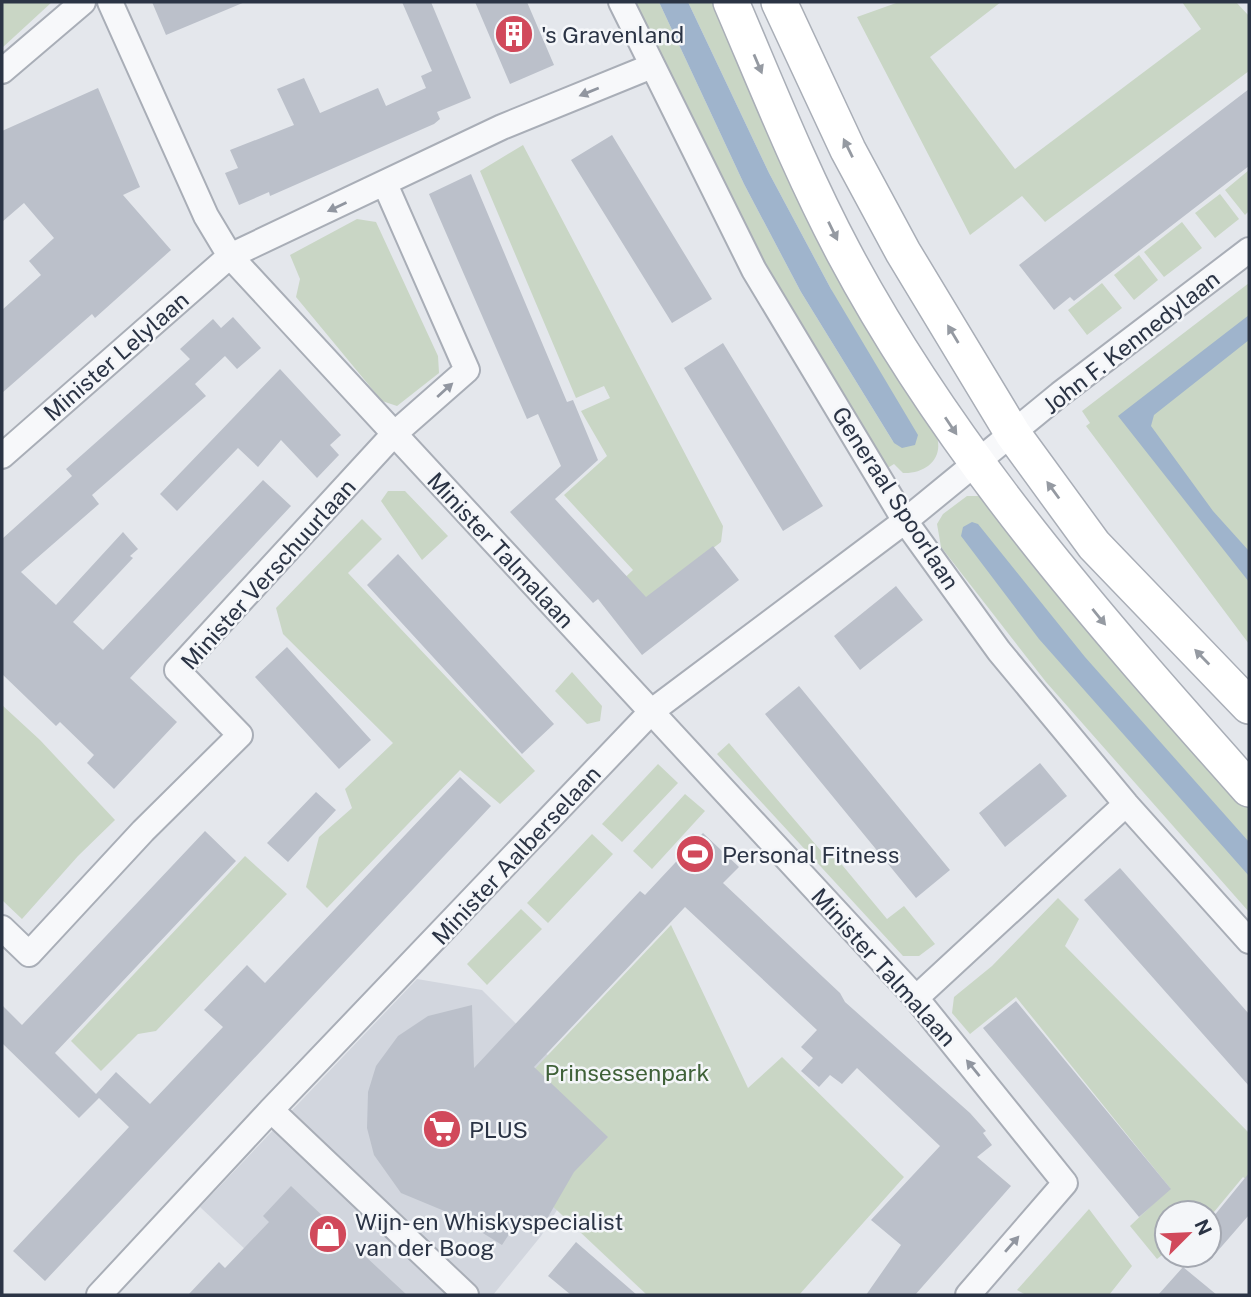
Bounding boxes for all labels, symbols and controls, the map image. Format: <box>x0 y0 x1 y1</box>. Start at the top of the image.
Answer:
building icon: 's Gravenland <box>493 13 535 55</box>
place label: 's Gravenland <box>541 21 684 48</box>
one-way arrow <box>753 54 764 75</box>
one-way arrow <box>578 87 599 98</box>
one-way arrow <box>842 138 853 158</box>
one-way arrow <box>327 201 347 212</box>
one-way arrow <box>828 221 839 241</box>
street label: John F. Kennedylaan <box>1038 265 1224 419</box>
street label: Minister Lelylaan <box>38 286 194 426</box>
one-way arrow <box>946 324 959 343</box>
one-way arrow <box>436 383 453 398</box>
street label: Generaal Spoorlaan <box>827 402 965 594</box>
one-way arrow <box>945 416 958 435</box>
street label: Minister Talmalaan <box>422 467 580 633</box>
street label: Minister Verschuurlaan <box>175 473 361 675</box>
one-way arrow <box>1046 481 1061 499</box>
one-way arrow <box>1091 609 1106 626</box>
one-way arrow <box>1194 649 1210 666</box>
street label: Minister Aalberselaan <box>426 760 606 950</box>
sports icon: Personal Fitness <box>674 833 716 875</box>
place label: Personal Fitness <box>722 841 899 868</box>
street label: Minister Talmalaan <box>806 883 962 1051</box>
park label: Prinsessenpark <box>545 1059 710 1086</box>
one-way arrow <box>965 1060 980 1078</box>
supermarket icon: PLUS <box>421 1108 463 1150</box>
place label: PLUS <box>469 1116 528 1143</box>
north arrow <box>1153 1199 1223 1269</box>
place label: Wijn- en Whiskyspecialist van der Boog <box>355 1208 623 1261</box>
shop icon: Wijn- en Whiskyspecialist van der Boog <box>307 1213 349 1255</box>
text: N <box>1190 1216 1217 1238</box>
one-way arrow <box>1004 1235 1019 1252</box>

